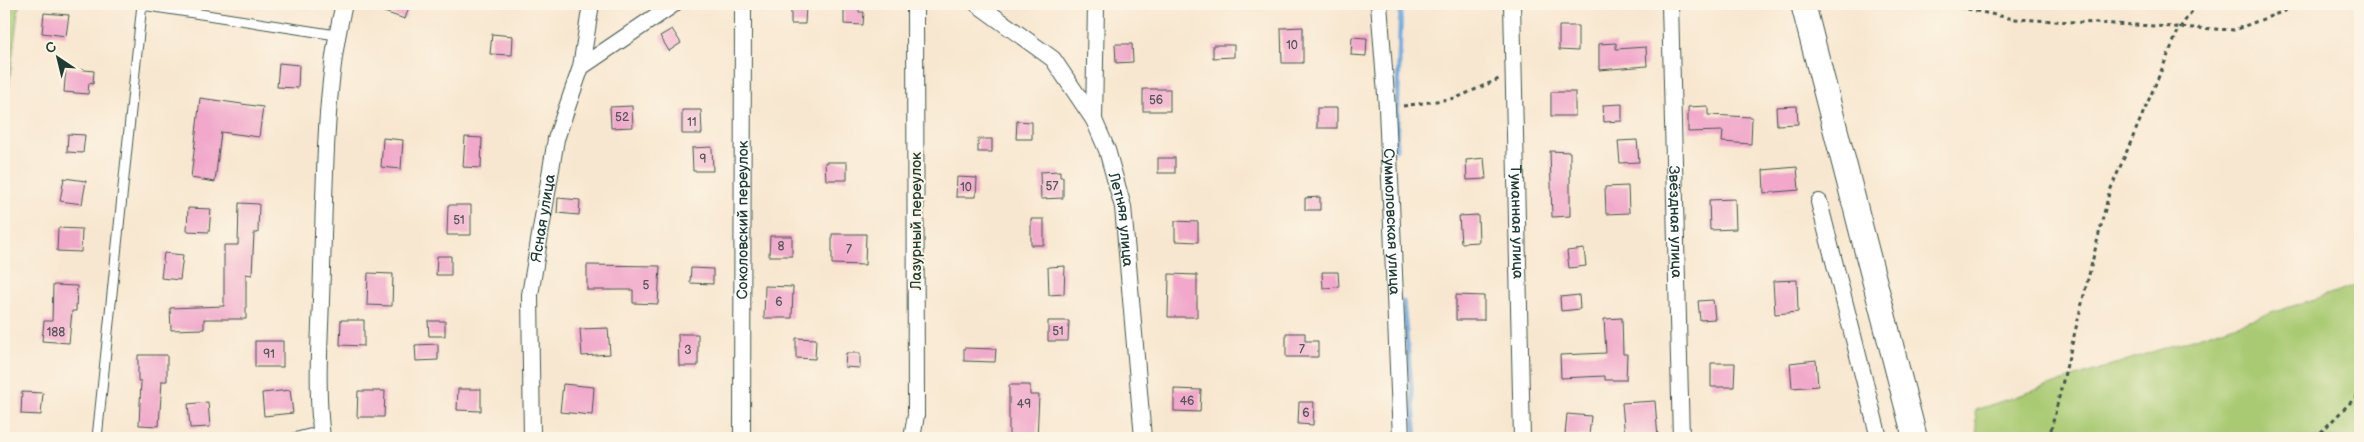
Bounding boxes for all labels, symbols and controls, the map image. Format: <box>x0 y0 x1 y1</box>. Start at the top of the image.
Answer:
north arrow <box>32 32 82 82</box>
text: С <box>42 38 60 58</box>
house number: 10 <box>1286 38 1298 53</box>
house number: 56 <box>1149 93 1163 108</box>
house number: 52 <box>615 110 629 125</box>
house number: 11 <box>687 115 697 130</box>
street label: Соколовский переулок <box>733 140 753 300</box>
street label: Суммоловская улица <box>1379 148 1404 295</box>
house number: 9 <box>700 152 707 167</box>
street label: Лазурный переулок <box>907 152 926 291</box>
street label: Туманная улица <box>1506 165 1527 279</box>
street label: Звёздная улица <box>1664 165 1686 279</box>
street label: Летняя улица <box>1103 169 1137 268</box>
street label: Ясная улица <box>527 172 560 264</box>
house number: 57 <box>1046 179 1058 194</box>
house number: 10 <box>960 180 972 195</box>
house number: 51 <box>453 213 465 228</box>
house number: 8 <box>778 239 785 254</box>
house number: 7 <box>846 242 852 257</box>
house number: 5 <box>643 278 650 293</box>
house number: 6 <box>775 295 783 310</box>
house number: 51 <box>1052 324 1064 339</box>
house number: 188 <box>47 325 65 340</box>
house number: 7 <box>1299 342 1305 357</box>
house number: 3 <box>684 343 692 358</box>
house number: 91 <box>263 347 275 362</box>
house number: 46 <box>1180 394 1194 409</box>
house number: 49 <box>1017 397 1031 412</box>
house number: 6 <box>1302 406 1310 421</box>

